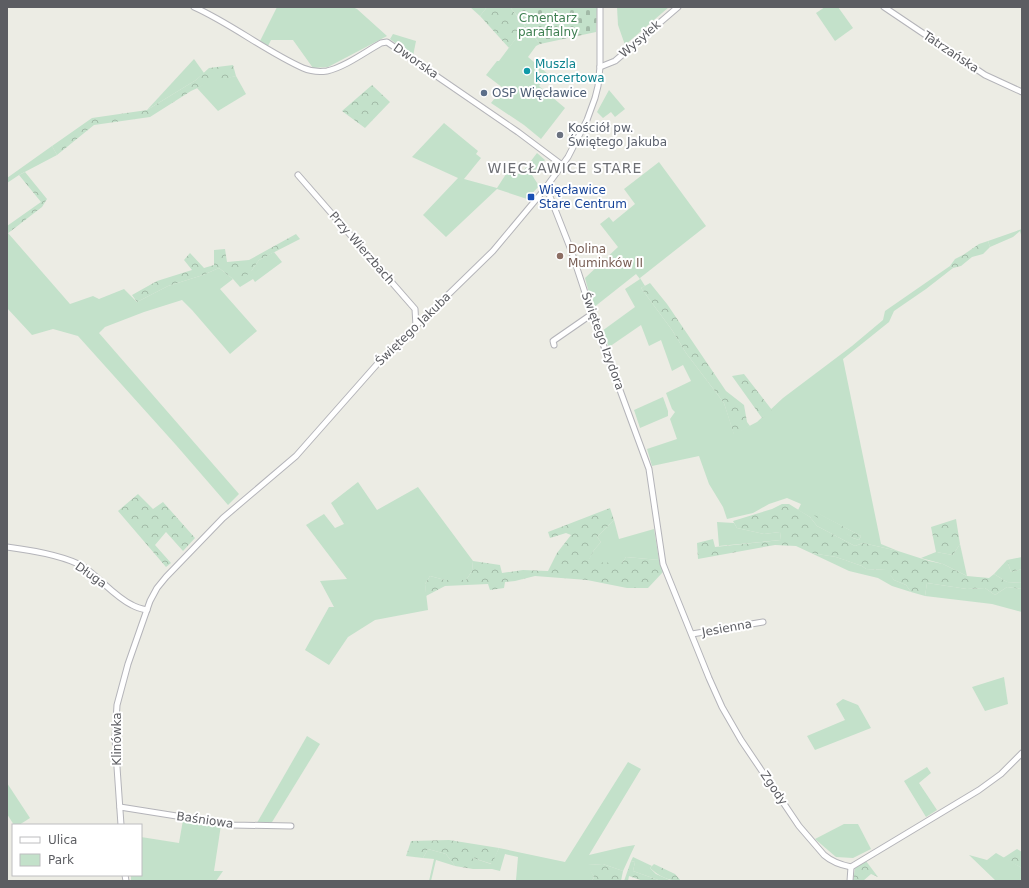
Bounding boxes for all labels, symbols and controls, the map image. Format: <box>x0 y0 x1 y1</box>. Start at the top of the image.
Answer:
park label: Cmentarz parafialny <box>518 11 578 39</box>
street label: Wysyłek <box>617 17 663 61</box>
street label: Tatrzańska <box>920 28 981 76</box>
street label: Dworska <box>391 40 441 82</box>
place label: Muszla koncertowa <box>535 57 605 85</box>
marker: Muszla koncertowa <box>522 66 532 76</box>
place label: OSP Więcławice <box>492 86 587 100</box>
marker: OSP Więcławice <box>479 88 489 98</box>
place label: Kościół pw. Świętego Jakuba <box>568 121 667 149</box>
marker: Kościół pw. Świętego Jakuba <box>555 130 565 140</box>
district label: WIĘCŁAWICE STARE <box>488 160 642 176</box>
place label: Więcławice Stare Centrum <box>539 183 627 211</box>
marker: Więcławice Stare Centrum <box>526 192 536 202</box>
street label: Przy Wierzbach <box>327 209 397 287</box>
place label: Dolina Muminków II <box>568 242 643 270</box>
marker: Dolina Muminków II <box>555 251 565 261</box>
street label: Świętego Jakuba <box>372 289 453 368</box>
street label: Świętego Izydora <box>579 290 628 392</box>
street label: Długa <box>73 559 109 591</box>
street label: Jesienna <box>700 617 753 639</box>
street label: Klinówka <box>110 712 124 766</box>
street label: Zgody <box>758 768 790 808</box>
street label: Baśniowa <box>176 809 234 831</box>
legend <box>12 824 142 876</box>
text: Ulica <box>48 833 77 847</box>
text: Park <box>48 853 74 867</box>

